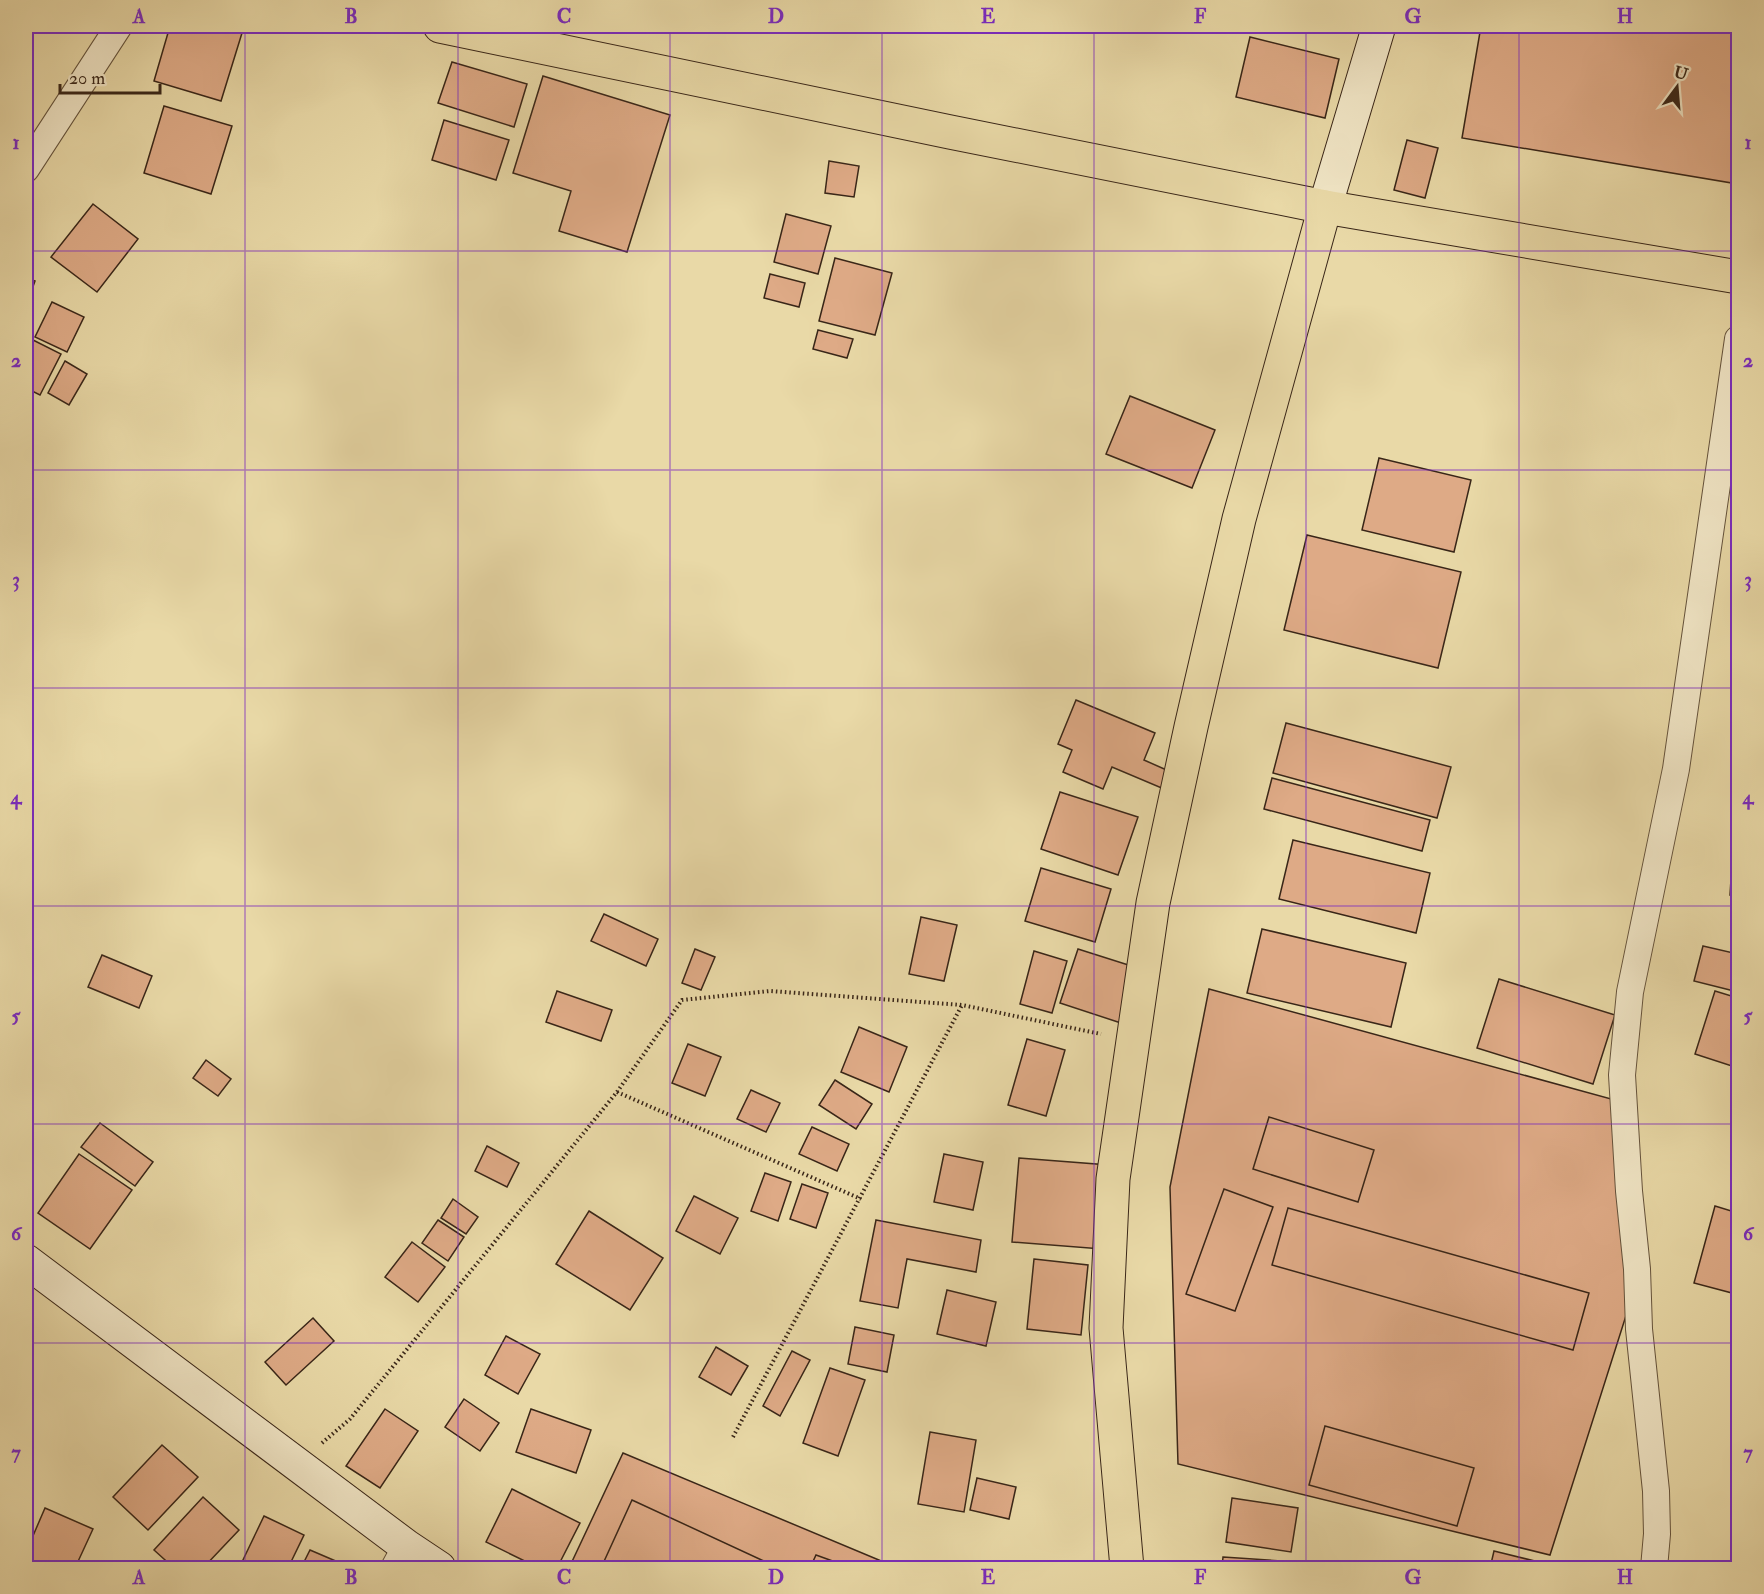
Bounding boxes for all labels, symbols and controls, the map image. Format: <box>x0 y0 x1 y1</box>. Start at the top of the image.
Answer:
text: A <box>132 4 146 29</box>
text: B <box>344 4 358 29</box>
text: C <box>557 4 571 29</box>
text: D <box>768 4 784 29</box>
text: E <box>981 4 996 29</box>
text: F <box>1194 4 1207 29</box>
text: G <box>1405 4 1422 29</box>
text: H <box>1617 4 1633 29</box>
scale bar <box>60 57 160 95</box>
north arrow <box>1647 57 1707 117</box>
text: U <box>1672 62 1691 85</box>
text: 20 m <box>69 67 105 90</box>
text: 1 <box>12 130 20 155</box>
text: 1 <box>1744 130 1752 155</box>
text: 2 <box>11 348 21 373</box>
text: 2 <box>1743 348 1753 373</box>
text: 3 <box>12 567 20 592</box>
text: 3 <box>1744 567 1752 592</box>
text: 4 <box>10 785 23 810</box>
text: 4 <box>1742 785 1755 810</box>
text: 5 <box>12 1003 22 1028</box>
text: 5 <box>1744 1003 1754 1028</box>
text: 6 <box>11 1221 23 1246</box>
text: 6 <box>1743 1221 1755 1246</box>
text: 7 <box>11 1440 21 1465</box>
text: 7 <box>1743 1440 1753 1465</box>
text: A <box>132 1565 146 1590</box>
text: B <box>344 1565 358 1590</box>
text: C <box>557 1565 571 1590</box>
text: D <box>768 1565 784 1590</box>
text: E <box>981 1565 996 1590</box>
text: F <box>1194 1565 1207 1590</box>
text: G <box>1405 1565 1422 1590</box>
text: H <box>1617 1565 1633 1590</box>

